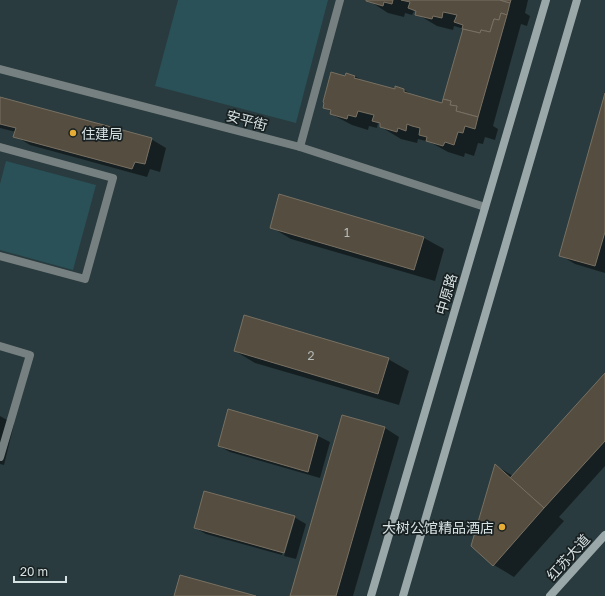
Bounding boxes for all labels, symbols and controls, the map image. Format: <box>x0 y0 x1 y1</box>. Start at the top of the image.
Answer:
street label: 安平街 <box>225 106 269 134</box>
place label: 住建局 <box>81 125 123 142</box>
marker: 住建局 <box>68 128 78 138</box>
house number: 1 <box>344 225 350 240</box>
street label: 中原路 <box>432 271 460 317</box>
house number: 2 <box>308 348 315 363</box>
place label: 大树公馆精品酒店 <box>382 519 494 536</box>
marker: 大树公馆精品酒店 <box>497 522 507 532</box>
street label: 红苏大道 <box>543 531 593 583</box>
scale bar <box>14 558 66 584</box>
text: 20 m <box>20 564 48 579</box>

